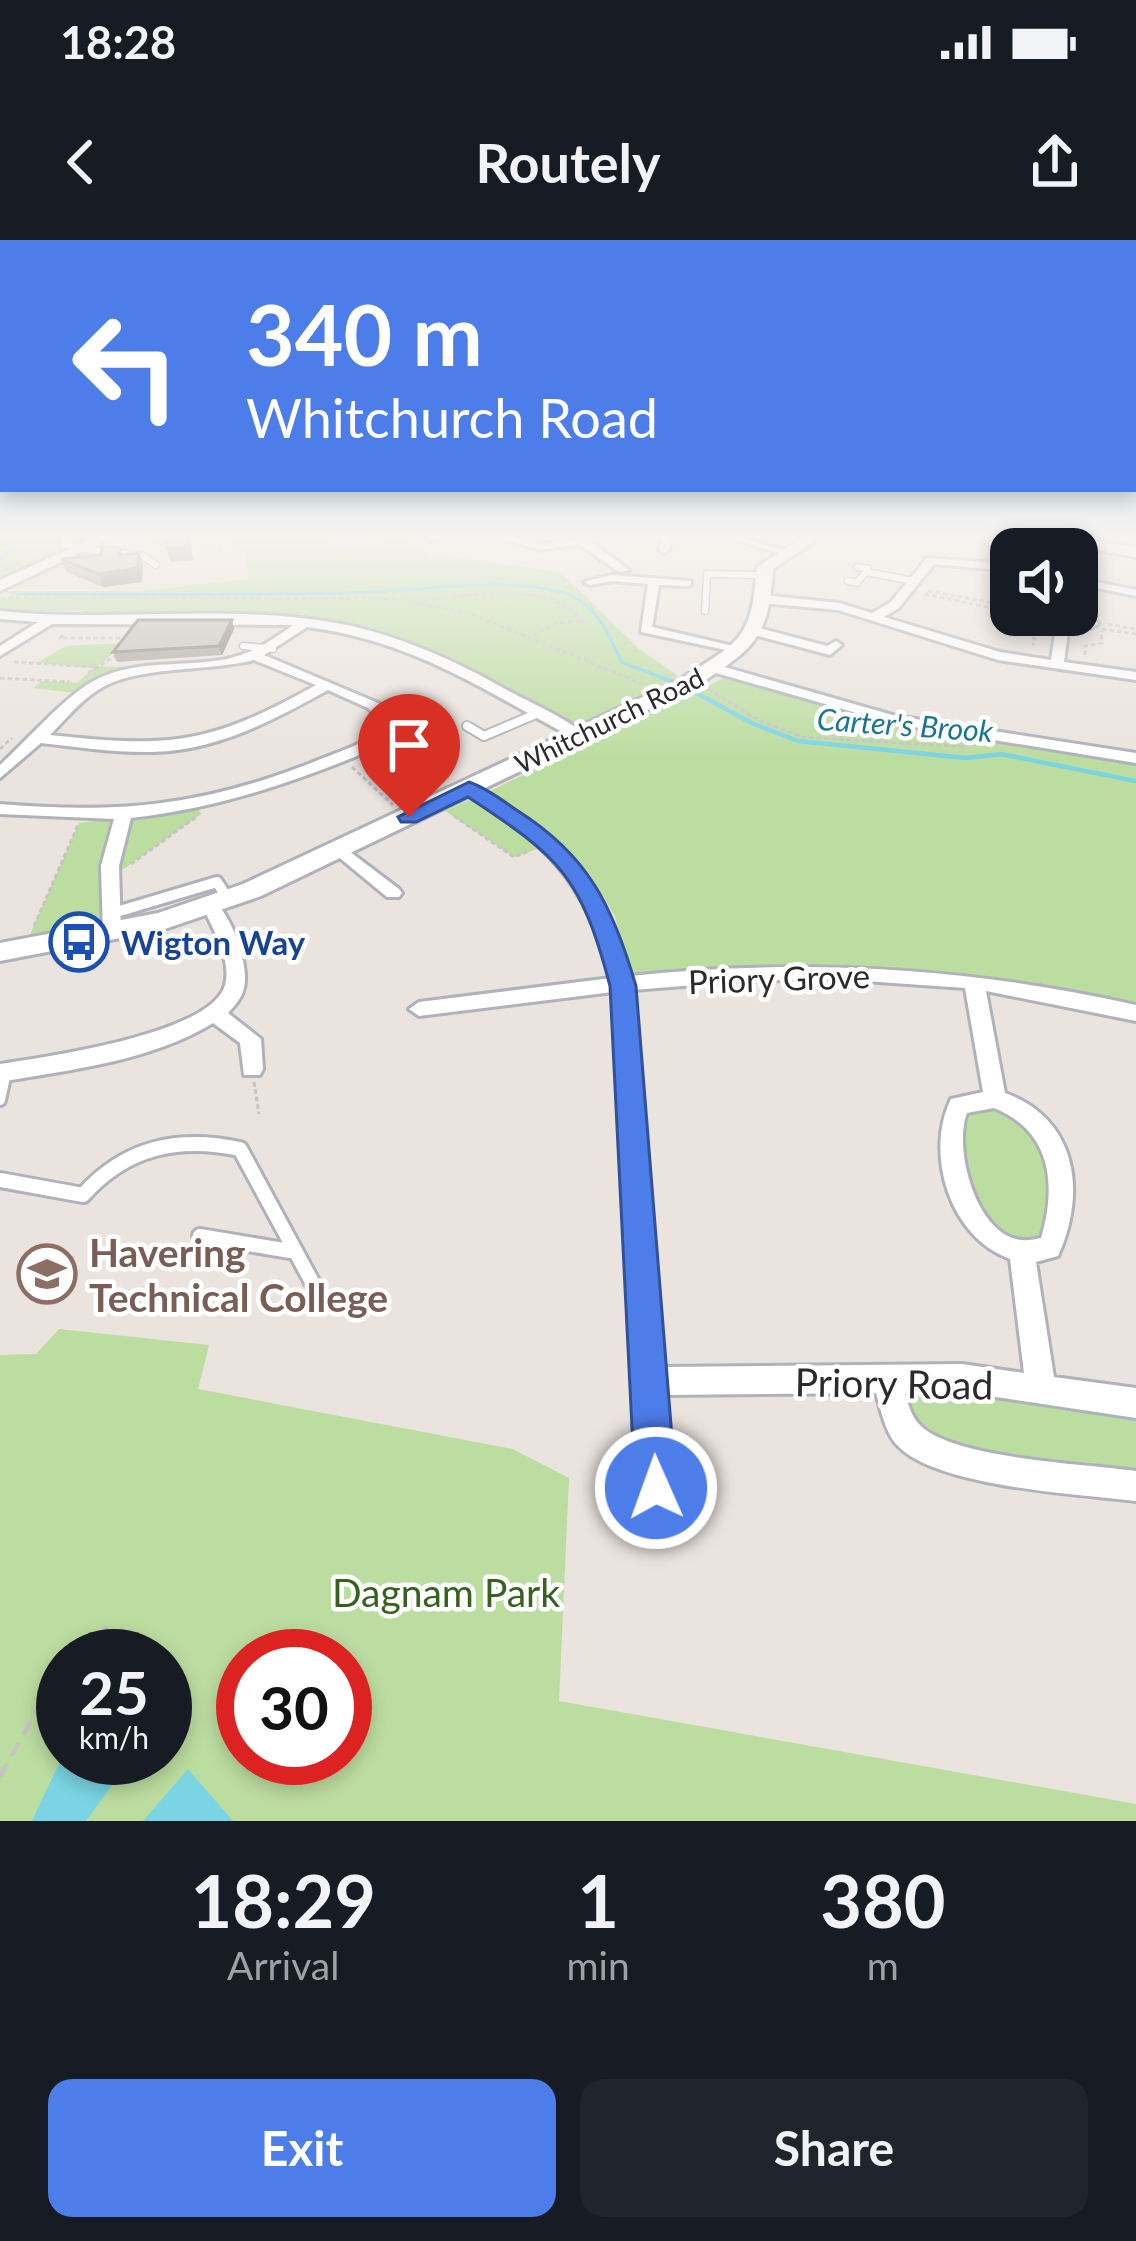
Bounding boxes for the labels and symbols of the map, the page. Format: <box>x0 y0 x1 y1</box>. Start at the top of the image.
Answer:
street label: Whitchurch Road <box>509 660 709 780</box>
pin <box>358 694 460 817</box>
water label: Carter's Brook <box>816 700 995 748</box>
bus stop icon: Wigton Way <box>48 911 110 973</box>
place label: Wigton Way <box>121 922 306 962</box>
street label: Priory Grove <box>687 955 871 1001</box>
place label: Havering Technical College <box>89 1229 388 1320</box>
school or university icon: Havering Technical College <box>16 1243 78 1305</box>
street label: Priory Road <box>794 1358 994 1408</box>
position arrow <box>593 1425 719 1551</box>
park label: Dagnam Park <box>332 1569 560 1615</box>
speed limit sign: 30 <box>216 1629 372 1785</box>

